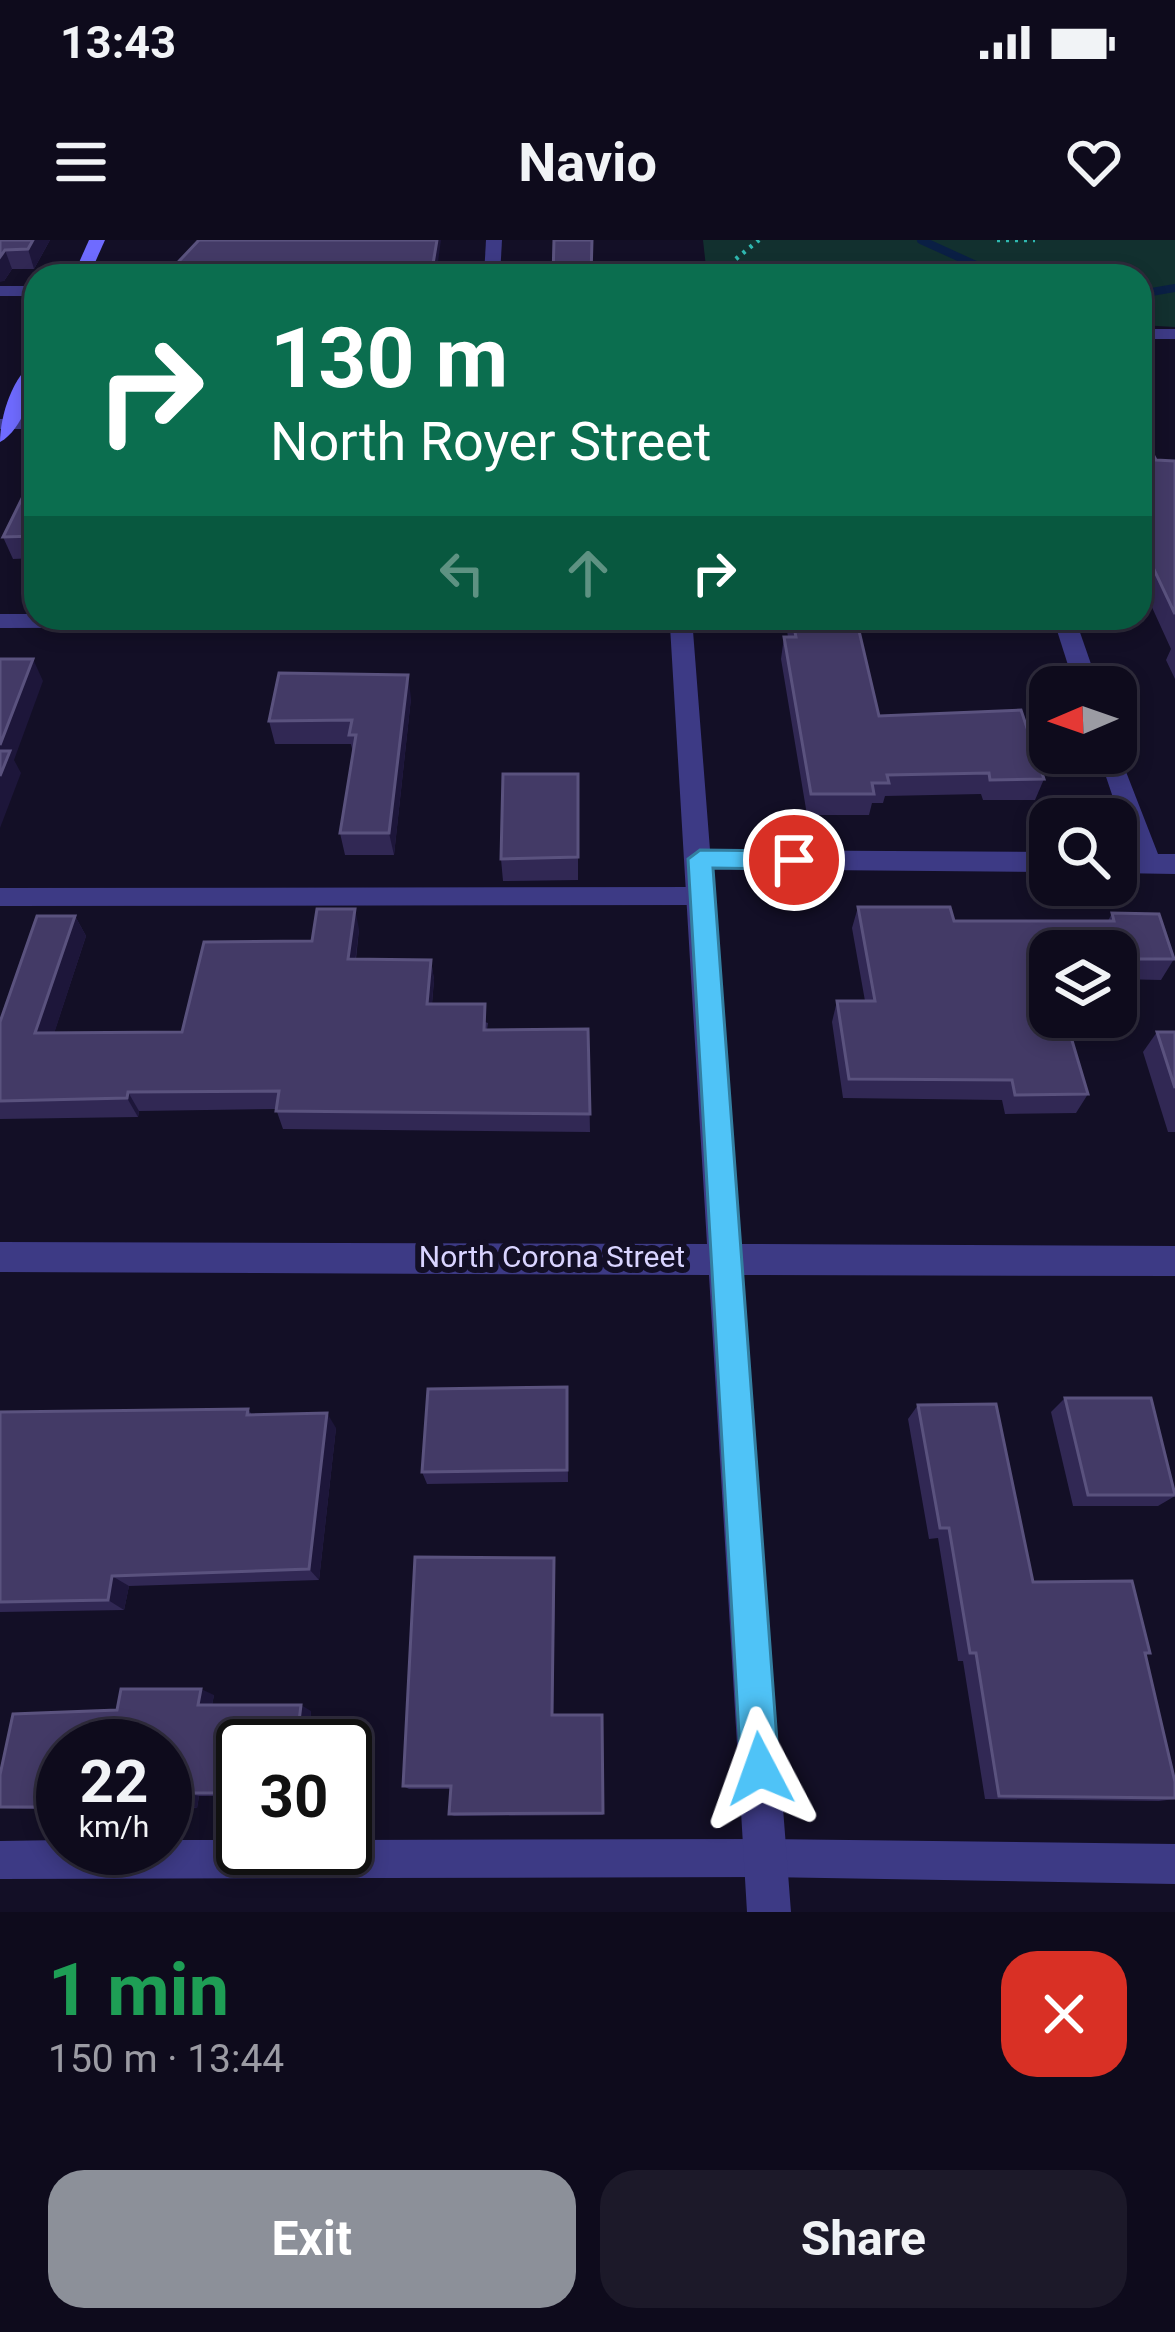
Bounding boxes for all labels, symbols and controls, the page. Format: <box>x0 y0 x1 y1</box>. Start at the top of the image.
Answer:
text: 13:43 <box>60 16 176 69</box>
icon: menu <box>48 129 114 195</box>
icon: heart <box>1061 129 1127 195</box>
text: Navio <box>518 131 657 194</box>
text: 130 m <box>270 309 508 408</box>
icon: right <box>72 312 228 468</box>
text: North Royer Street <box>270 410 711 473</box>
icon: left <box>429 540 495 606</box>
icon: ahead <box>555 540 621 606</box>
icon: right <box>681 540 747 606</box>
north arrow <box>1029 666 1137 774</box>
map controls <box>1029 666 1137 1038</box>
button: search <box>1029 798 1137 906</box>
pin <box>743 809 845 911</box>
icon: arrive <box>761 827 827 893</box>
button: layers <box>1029 930 1137 1038</box>
street label: North Corona Street <box>419 1239 685 1274</box>
position arrow <box>697 1706 823 1832</box>
speed limit sign: 30 <box>216 1719 372 1875</box>
text: 22 <box>80 1746 148 1817</box>
text: km/h <box>79 1809 149 1844</box>
text: 1 min <box>48 1948 229 2033</box>
button: close <box>1001 1951 1127 2077</box>
text: 150 m · 13:44 <box>48 2036 284 2082</box>
button: Exit <box>48 2170 576 2308</box>
button: Share <box>600 2170 1127 2308</box>

